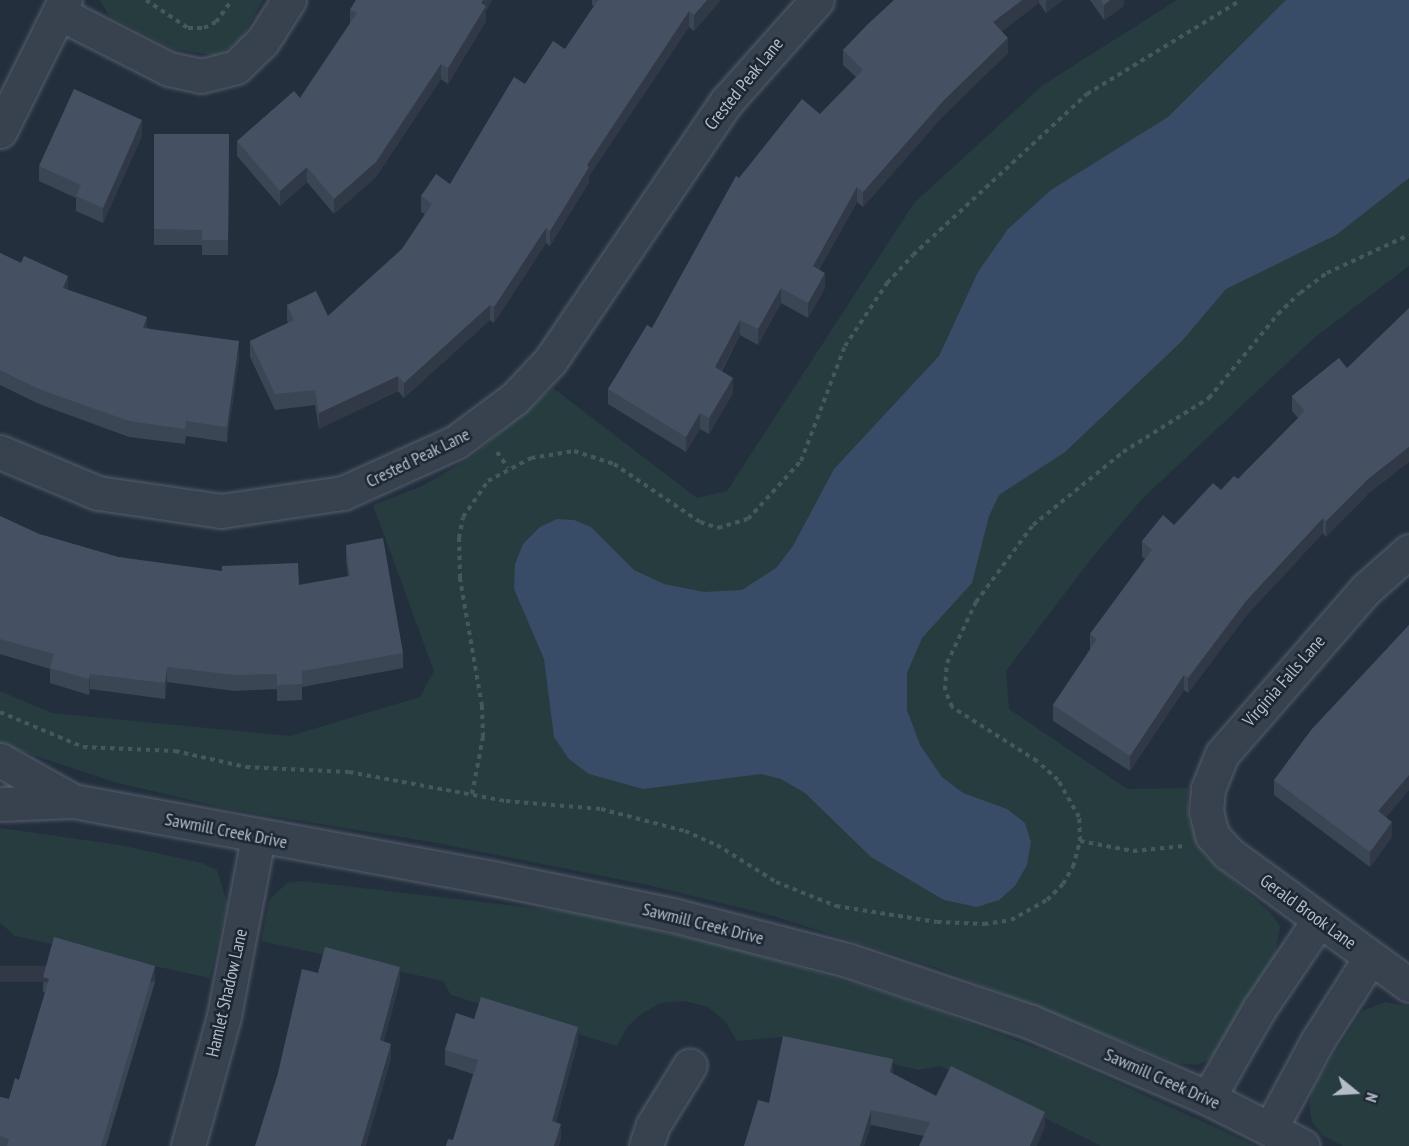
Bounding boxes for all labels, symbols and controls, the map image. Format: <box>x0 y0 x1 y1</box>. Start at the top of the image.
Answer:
street label: Crested Peak Lane <box>700 33 788 135</box>
street label: Crested Peak Lane <box>362 424 474 492</box>
street label: Virginia Falls Lane <box>1238 631 1330 731</box>
street label: Sawmill Creek Drive <box>163 809 289 853</box>
street label: Gerald Brook Lane <box>1256 870 1360 954</box>
street label: Sawmill Creek Drive <box>640 898 766 950</box>
street label: Hamlet Shadow Lane <box>202 927 252 1059</box>
street label: Sawmill Creek Drive <box>1101 1044 1223 1114</box>
north arrow <box>1325 1062 1385 1122</box>
text: N <box>1361 1090 1383 1105</box>

